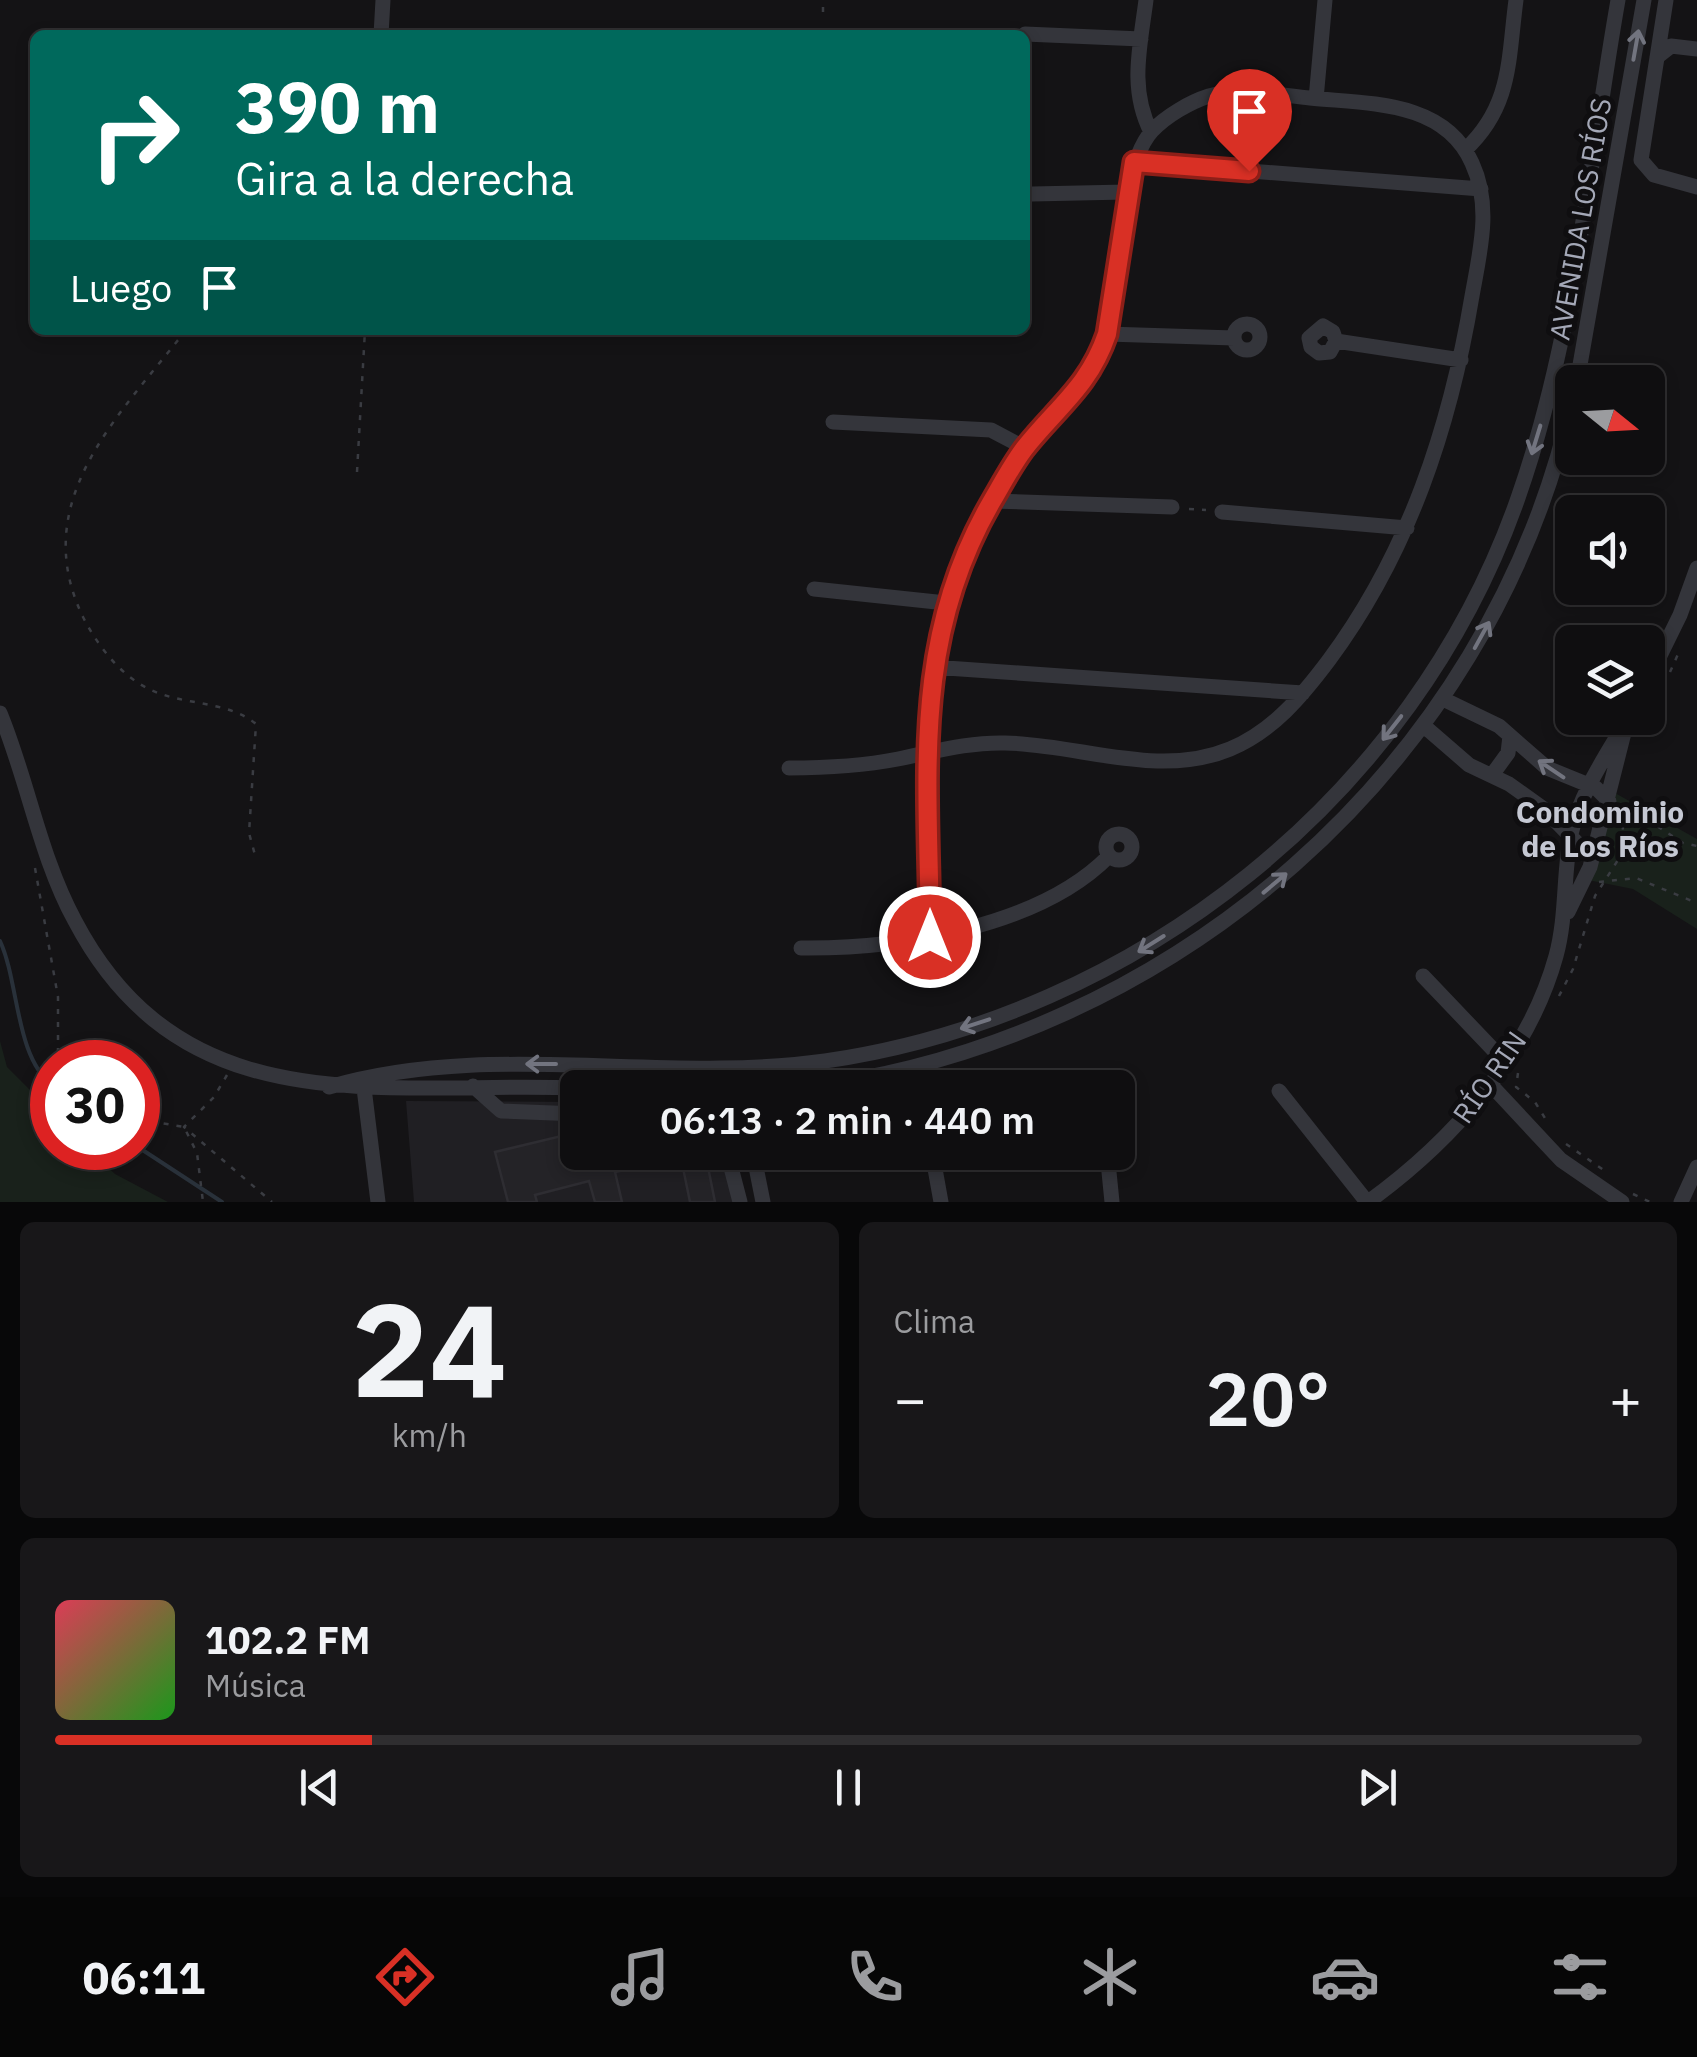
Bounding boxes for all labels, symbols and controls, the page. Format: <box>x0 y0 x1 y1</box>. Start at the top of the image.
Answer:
one-way arrow <box>1627 29 1646 62</box>
text: 390 m <box>235 61 440 152</box>
pin <box>1207 69 1292 172</box>
icon: right <box>70 70 200 200</box>
icon: arrive <box>1222 84 1277 139</box>
street label: AVENIDA LOS RÍOS <box>1540 95 1620 343</box>
text: Gira a la derecha <box>235 149 574 207</box>
icon: arrive <box>192 260 247 315</box>
text: Luego <box>70 263 172 312</box>
north arrow <box>1555 365 1665 475</box>
map controls <box>1555 365 1665 735</box>
one-way arrow <box>1526 424 1544 455</box>
button: sound <box>1555 495 1665 605</box>
one-way arrow <box>1473 621 1492 650</box>
button: layers <box>1555 625 1665 735</box>
one-way arrow <box>1381 715 1403 741</box>
one-way arrow <box>1538 759 1566 780</box>
district label: Condominio de Los Ríos <box>1516 792 1684 865</box>
one-way arrow <box>1262 871 1287 894</box>
position arrow <box>878 885 982 989</box>
one-way arrow <box>1137 934 1166 954</box>
one-way arrow <box>960 1017 992 1035</box>
street label: RÍO RIN <box>1444 1024 1534 1130</box>
speed limit sign: 30 <box>30 1040 160 1170</box>
one-way arrow <box>526 1054 558 1074</box>
text: 06:13 · 2 min · 440 m <box>660 1095 1035 1144</box>
text: 24 <box>351 1264 507 1433</box>
text: Clima <box>894 1300 975 1342</box>
text: 20° <box>1205 1349 1330 1447</box>
text: − <box>894 1363 927 1434</box>
text: + <box>1609 1363 1642 1434</box>
text: km/h <box>392 1414 467 1456</box>
text: 102.2 FM <box>205 1615 370 1664</box>
text: Música <box>205 1664 306 1706</box>
icon: previous <box>292 1760 347 1815</box>
icon: pause <box>821 1760 876 1815</box>
icon: next <box>1350 1760 1405 1815</box>
icon: directions <box>370 1942 440 2012</box>
icon: music <box>605 1942 675 2012</box>
icon: phone <box>840 1942 910 2012</box>
icon: climate <box>1075 1942 1145 2012</box>
icon: car <box>1310 1942 1380 2012</box>
icon: filters <box>1545 1942 1615 2012</box>
text: 06:11 <box>82 1948 205 2006</box>

